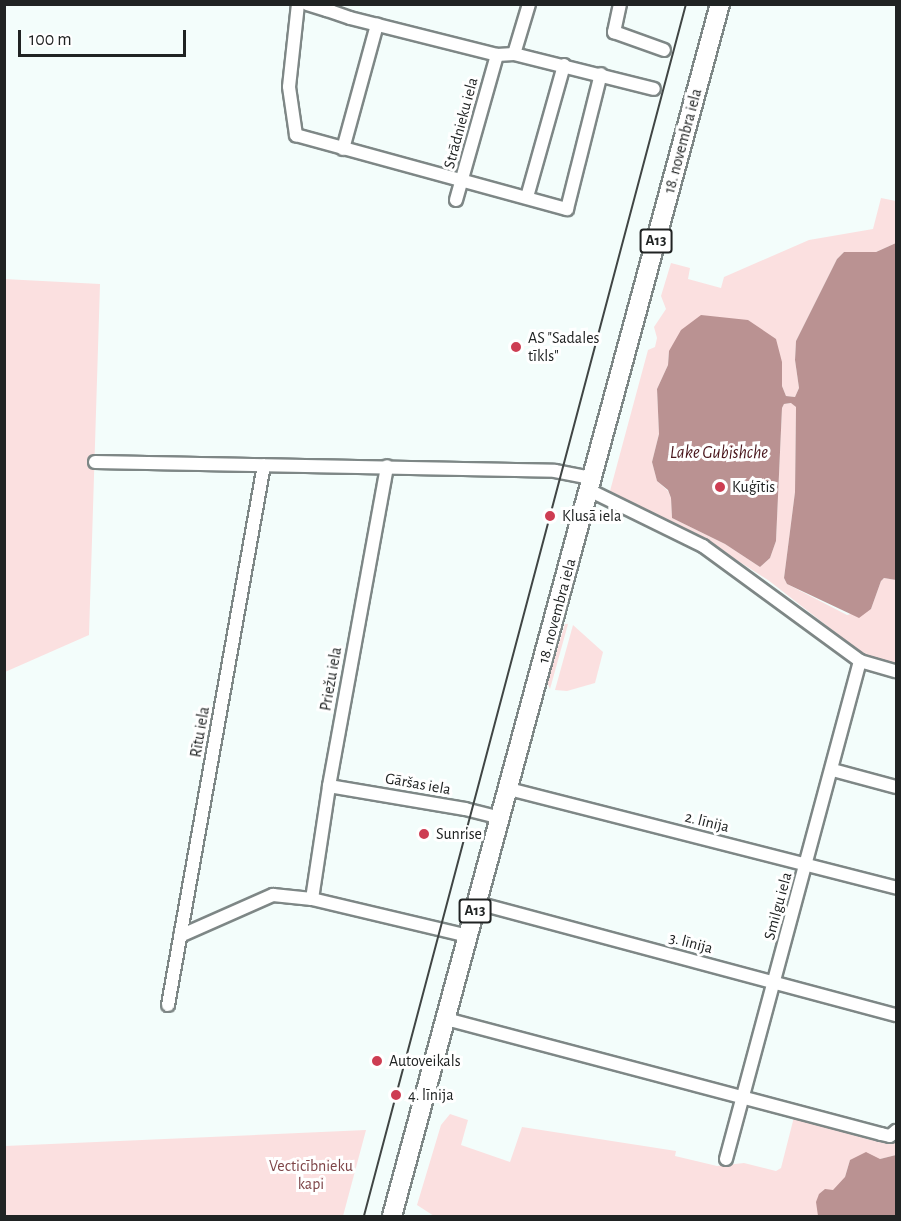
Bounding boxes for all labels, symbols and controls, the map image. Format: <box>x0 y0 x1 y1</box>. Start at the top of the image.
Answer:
scale bar <box>21 18 189 56</box>
text: 100 m <box>29 31 72 49</box>
street label: Strādnieku iela <box>440 75 482 171</box>
street label: 18. novembra iela <box>660 87 706 195</box>
road number: A13 <box>640 229 672 253</box>
place label: AS "Sadales tīkls" <box>528 328 599 366</box>
marker: AS "Sadales tīkls" <box>509 340 523 354</box>
water label: Lake Gubishche <box>670 442 768 464</box>
place label: Kuģītis <box>732 477 775 497</box>
marker: Kuģītis <box>713 480 727 494</box>
place label: Klusā iela <box>562 506 621 526</box>
marker: Klusā iela <box>543 509 557 523</box>
street label: 18. novembra iela <box>534 557 580 665</box>
street label: Priežu iela <box>316 646 346 712</box>
street label: Rītu iela <box>186 705 214 759</box>
street label: Gāršas iela <box>384 769 452 799</box>
street label: 2. līnija <box>683 807 731 837</box>
place label: Sunrise <box>436 824 482 844</box>
marker: Sunrise <box>417 827 431 841</box>
street label: Smilgu iela <box>760 870 796 942</box>
road number: A13 <box>458 899 492 923</box>
street label: 3. līnija <box>667 928 715 958</box>
place label: Autoveikals <box>389 1051 461 1071</box>
marker: Autoveikals <box>370 1054 384 1068</box>
place label: 4. līnija <box>408 1085 454 1105</box>
marker: 4. līnija <box>389 1088 403 1102</box>
park label: Vecticībnieku kapi <box>269 1156 353 1194</box>

